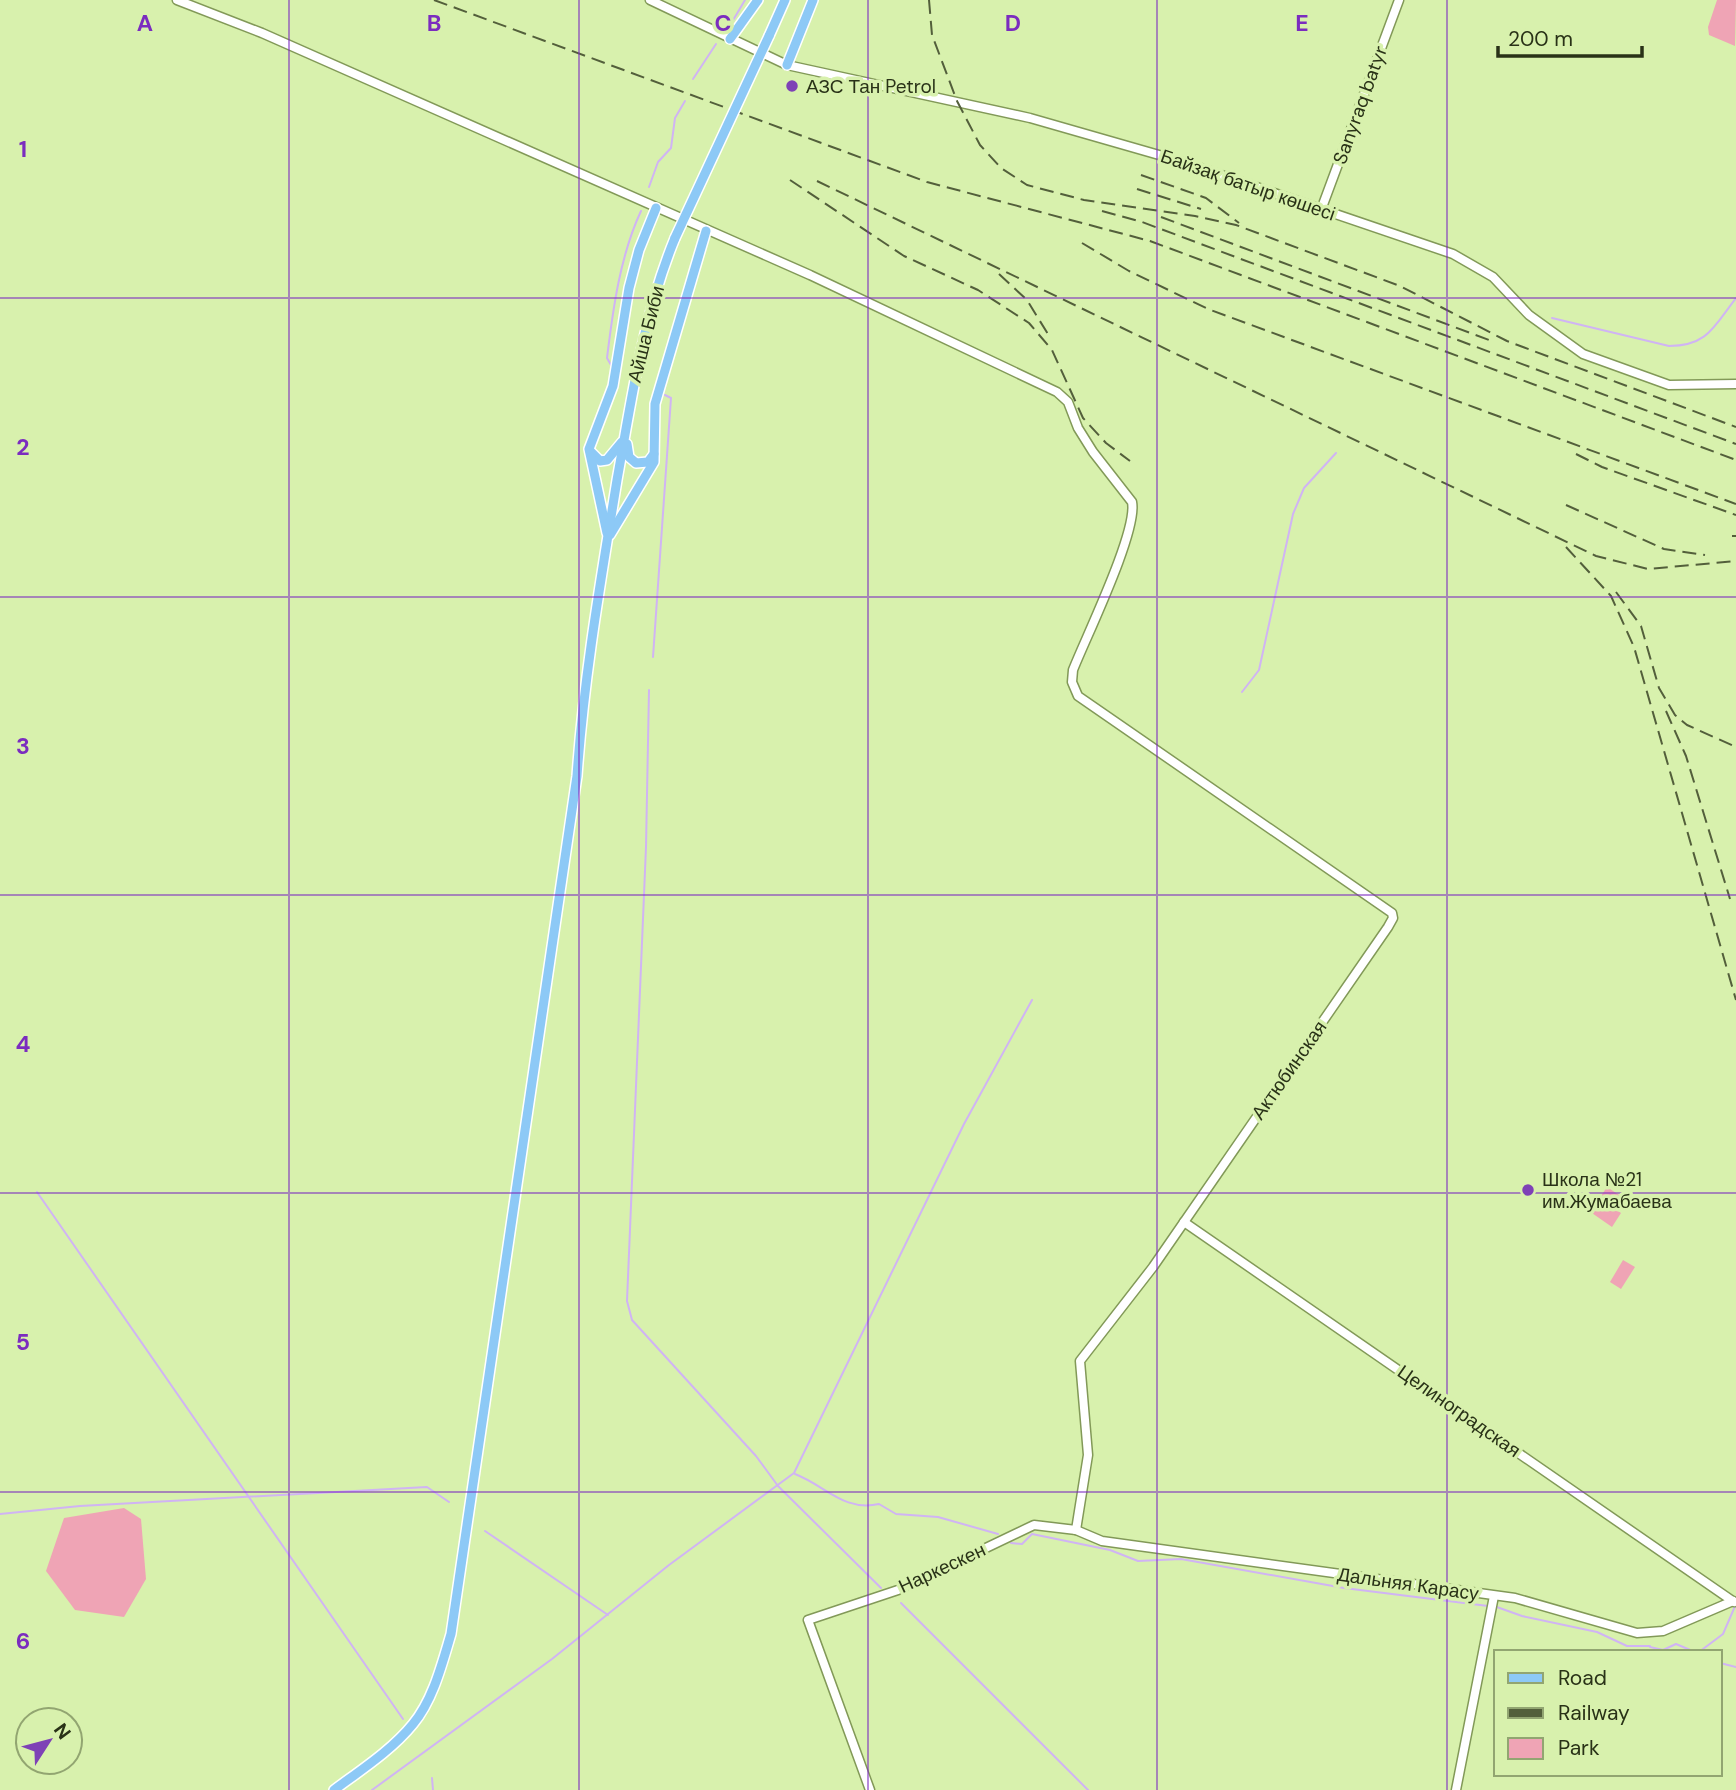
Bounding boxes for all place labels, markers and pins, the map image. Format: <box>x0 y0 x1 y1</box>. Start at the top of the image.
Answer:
place label: АЗС Тан Petrol <box>806 74 936 99</box>
marker: АЗС Тан Petrol <box>784 78 800 94</box>
place label: Школа №21 им.Жумабаева <box>1542 1167 1672 1214</box>
marker: Школа №21 им.Жумабаева <box>1520 1182 1536 1198</box>

